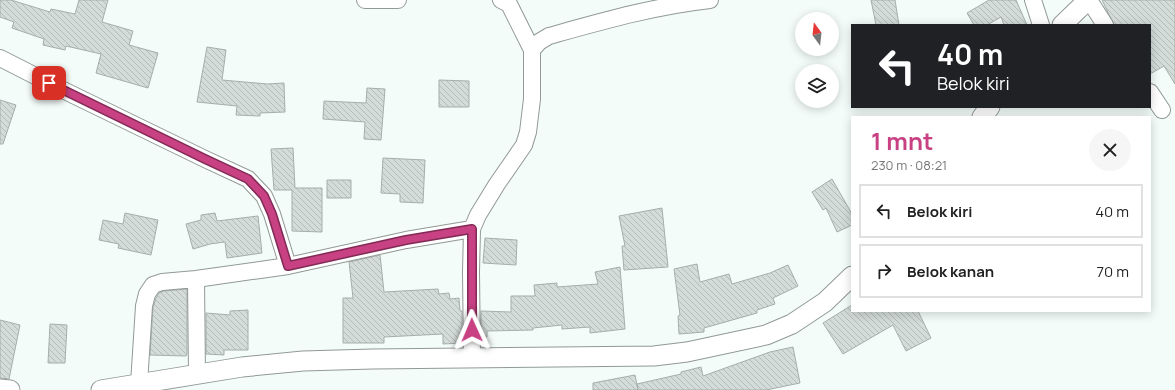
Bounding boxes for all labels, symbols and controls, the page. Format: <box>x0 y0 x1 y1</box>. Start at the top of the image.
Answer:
north arrow <box>795 12 839 56</box>
map controls <box>795 12 839 108</box>
text: 40 m <box>937 35 1003 73</box>
icon: left <box>871 40 923 92</box>
button: layers <box>795 64 839 108</box>
pin <box>32 66 66 100</box>
text: Belok kiri <box>937 71 1010 95</box>
icon: arrive <box>38 72 60 94</box>
text: 1 mnt <box>871 124 933 157</box>
button: close <box>1089 129 1131 171</box>
text: 230 m · 08:21 <box>871 156 947 174</box>
icon: left <box>873 200 895 222</box>
text: Belok kiri <box>907 201 973 222</box>
text: 40 m <box>1095 201 1129 222</box>
icon: right <box>873 260 895 282</box>
text: Belok kanan <box>907 261 994 282</box>
text: 70 m <box>1097 261 1129 282</box>
position arrow <box>451 309 493 351</box>

